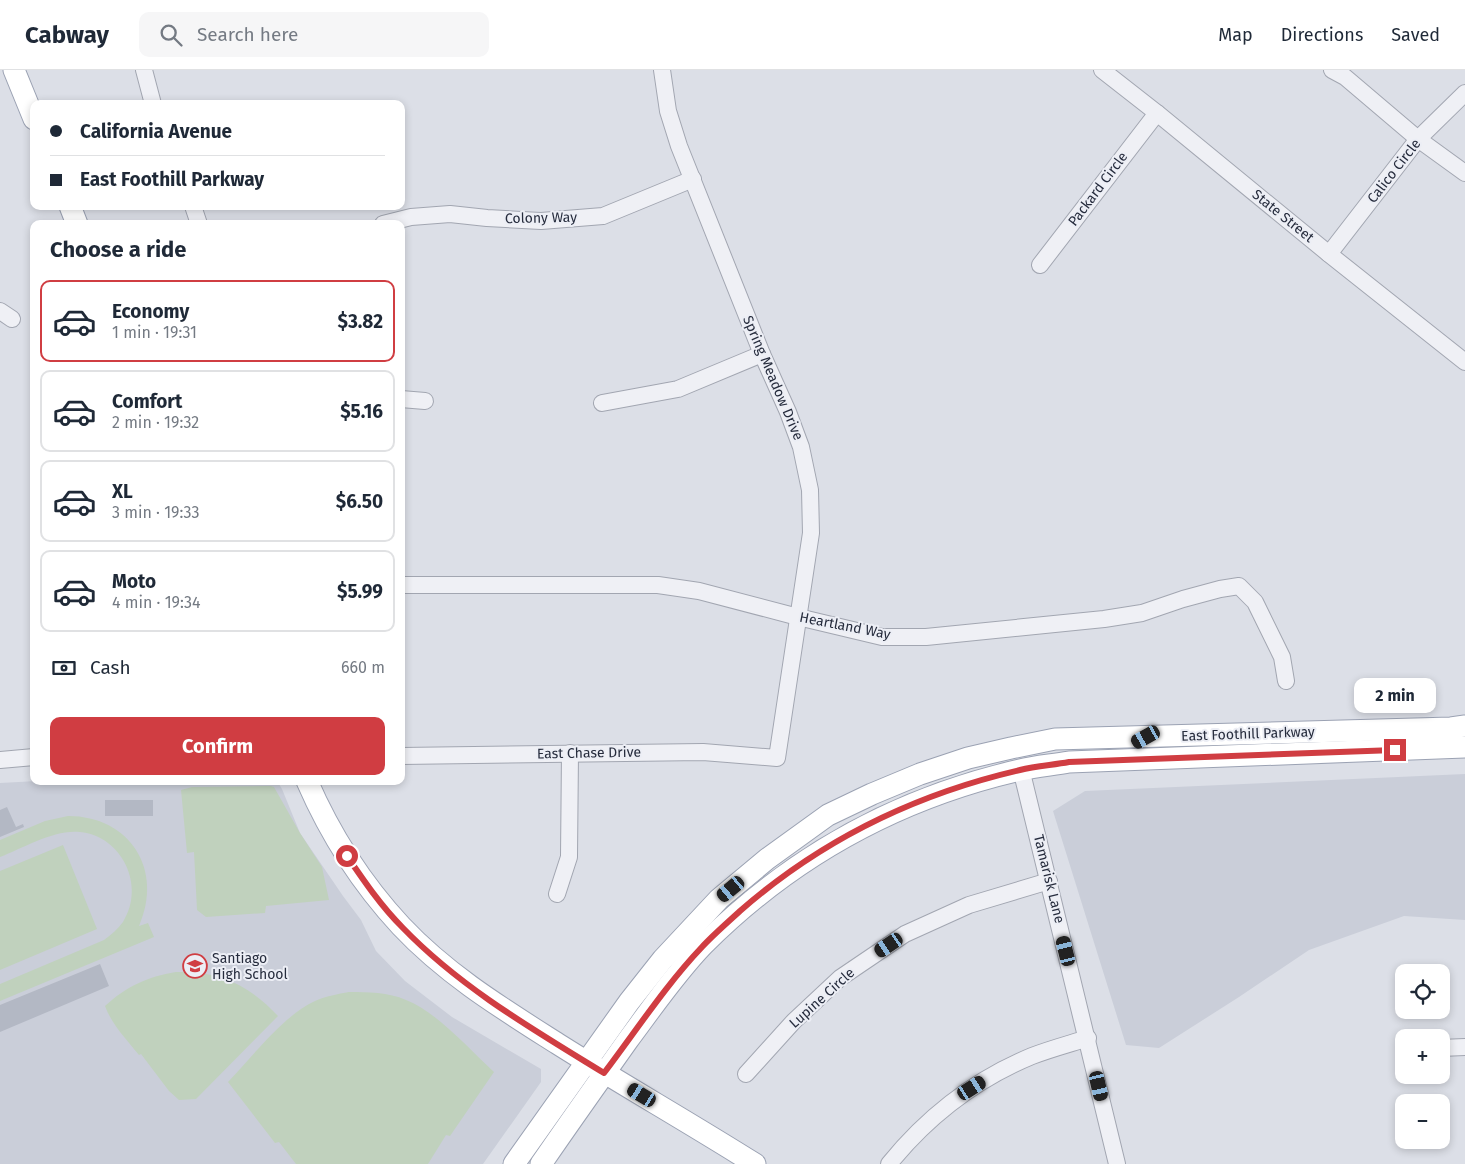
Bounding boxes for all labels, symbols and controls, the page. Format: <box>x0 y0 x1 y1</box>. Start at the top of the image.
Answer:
search box <box>139 12 489 57</box>
text: Cabway <box>25 21 109 49</box>
icon: search <box>157 21 185 49</box>
text: Search here <box>197 23 298 46</box>
text: Map <box>1218 24 1253 46</box>
text: Directions <box>1281 24 1363 46</box>
text: Saved <box>1391 24 1440 46</box>
text: California Avenue <box>80 120 232 143</box>
street label: Calico Circle <box>1364 136 1424 206</box>
street label: Packard Circle <box>1065 149 1131 229</box>
text: East Foothill Parkway <box>80 168 264 191</box>
street label: State Street <box>1249 186 1318 247</box>
street label: Colony Way <box>505 209 577 227</box>
text: Choose a ride <box>50 236 186 263</box>
icon: car <box>52 299 97 344</box>
text: Economy <box>112 300 189 323</box>
text: $3.82 <box>337 310 383 333</box>
street label: Spring Meadow Drive <box>739 313 807 443</box>
text: 1 min · 19:31 <box>112 323 197 342</box>
icon: car <box>52 389 97 434</box>
text: Comfort <box>112 390 182 413</box>
text: $5.16 <box>340 400 383 423</box>
text: 2 min · 19:32 <box>112 413 199 432</box>
icon: car <box>52 479 97 524</box>
text: XL <box>112 480 133 503</box>
text: $6.50 <box>336 490 383 513</box>
text: 3 min · 19:33 <box>112 503 199 522</box>
icon: car <box>52 569 97 614</box>
text: Moto <box>112 570 156 593</box>
text: $5.99 <box>337 580 383 603</box>
text: 4 min · 19:34 <box>112 593 200 612</box>
street label: Heartland Way <box>798 609 892 643</box>
icon: cash <box>50 654 78 682</box>
text: Cash <box>90 656 131 679</box>
text: 660 m <box>341 658 385 677</box>
callout: 2 min <box>1354 678 1436 712</box>
text: 2 min <box>1375 686 1415 705</box>
button: Confirm <box>50 717 385 775</box>
car <box>1129 723 1162 751</box>
street label: East Foothill Parkway <box>1181 723 1315 745</box>
route end <box>1384 739 1406 761</box>
street label: East Chase Drive <box>537 744 641 762</box>
street label: Tamarisk Lane <box>1030 833 1068 925</box>
route start <box>336 845 358 867</box>
car <box>714 874 747 904</box>
car <box>872 930 905 960</box>
car <box>1055 935 1076 967</box>
place label: Santiago High School <box>212 950 288 983</box>
school or university icon: Santiago High School <box>182 953 208 979</box>
street label: Lupine Circle <box>786 964 858 1032</box>
map controls <box>1395 964 1450 1149</box>
button: locate <box>1395 964 1450 1019</box>
button: + <box>1395 1029 1450 1084</box>
car <box>1088 1070 1109 1102</box>
car <box>955 1074 988 1102</box>
car <box>625 1081 658 1109</box>
button: − <box>1395 1094 1450 1149</box>

